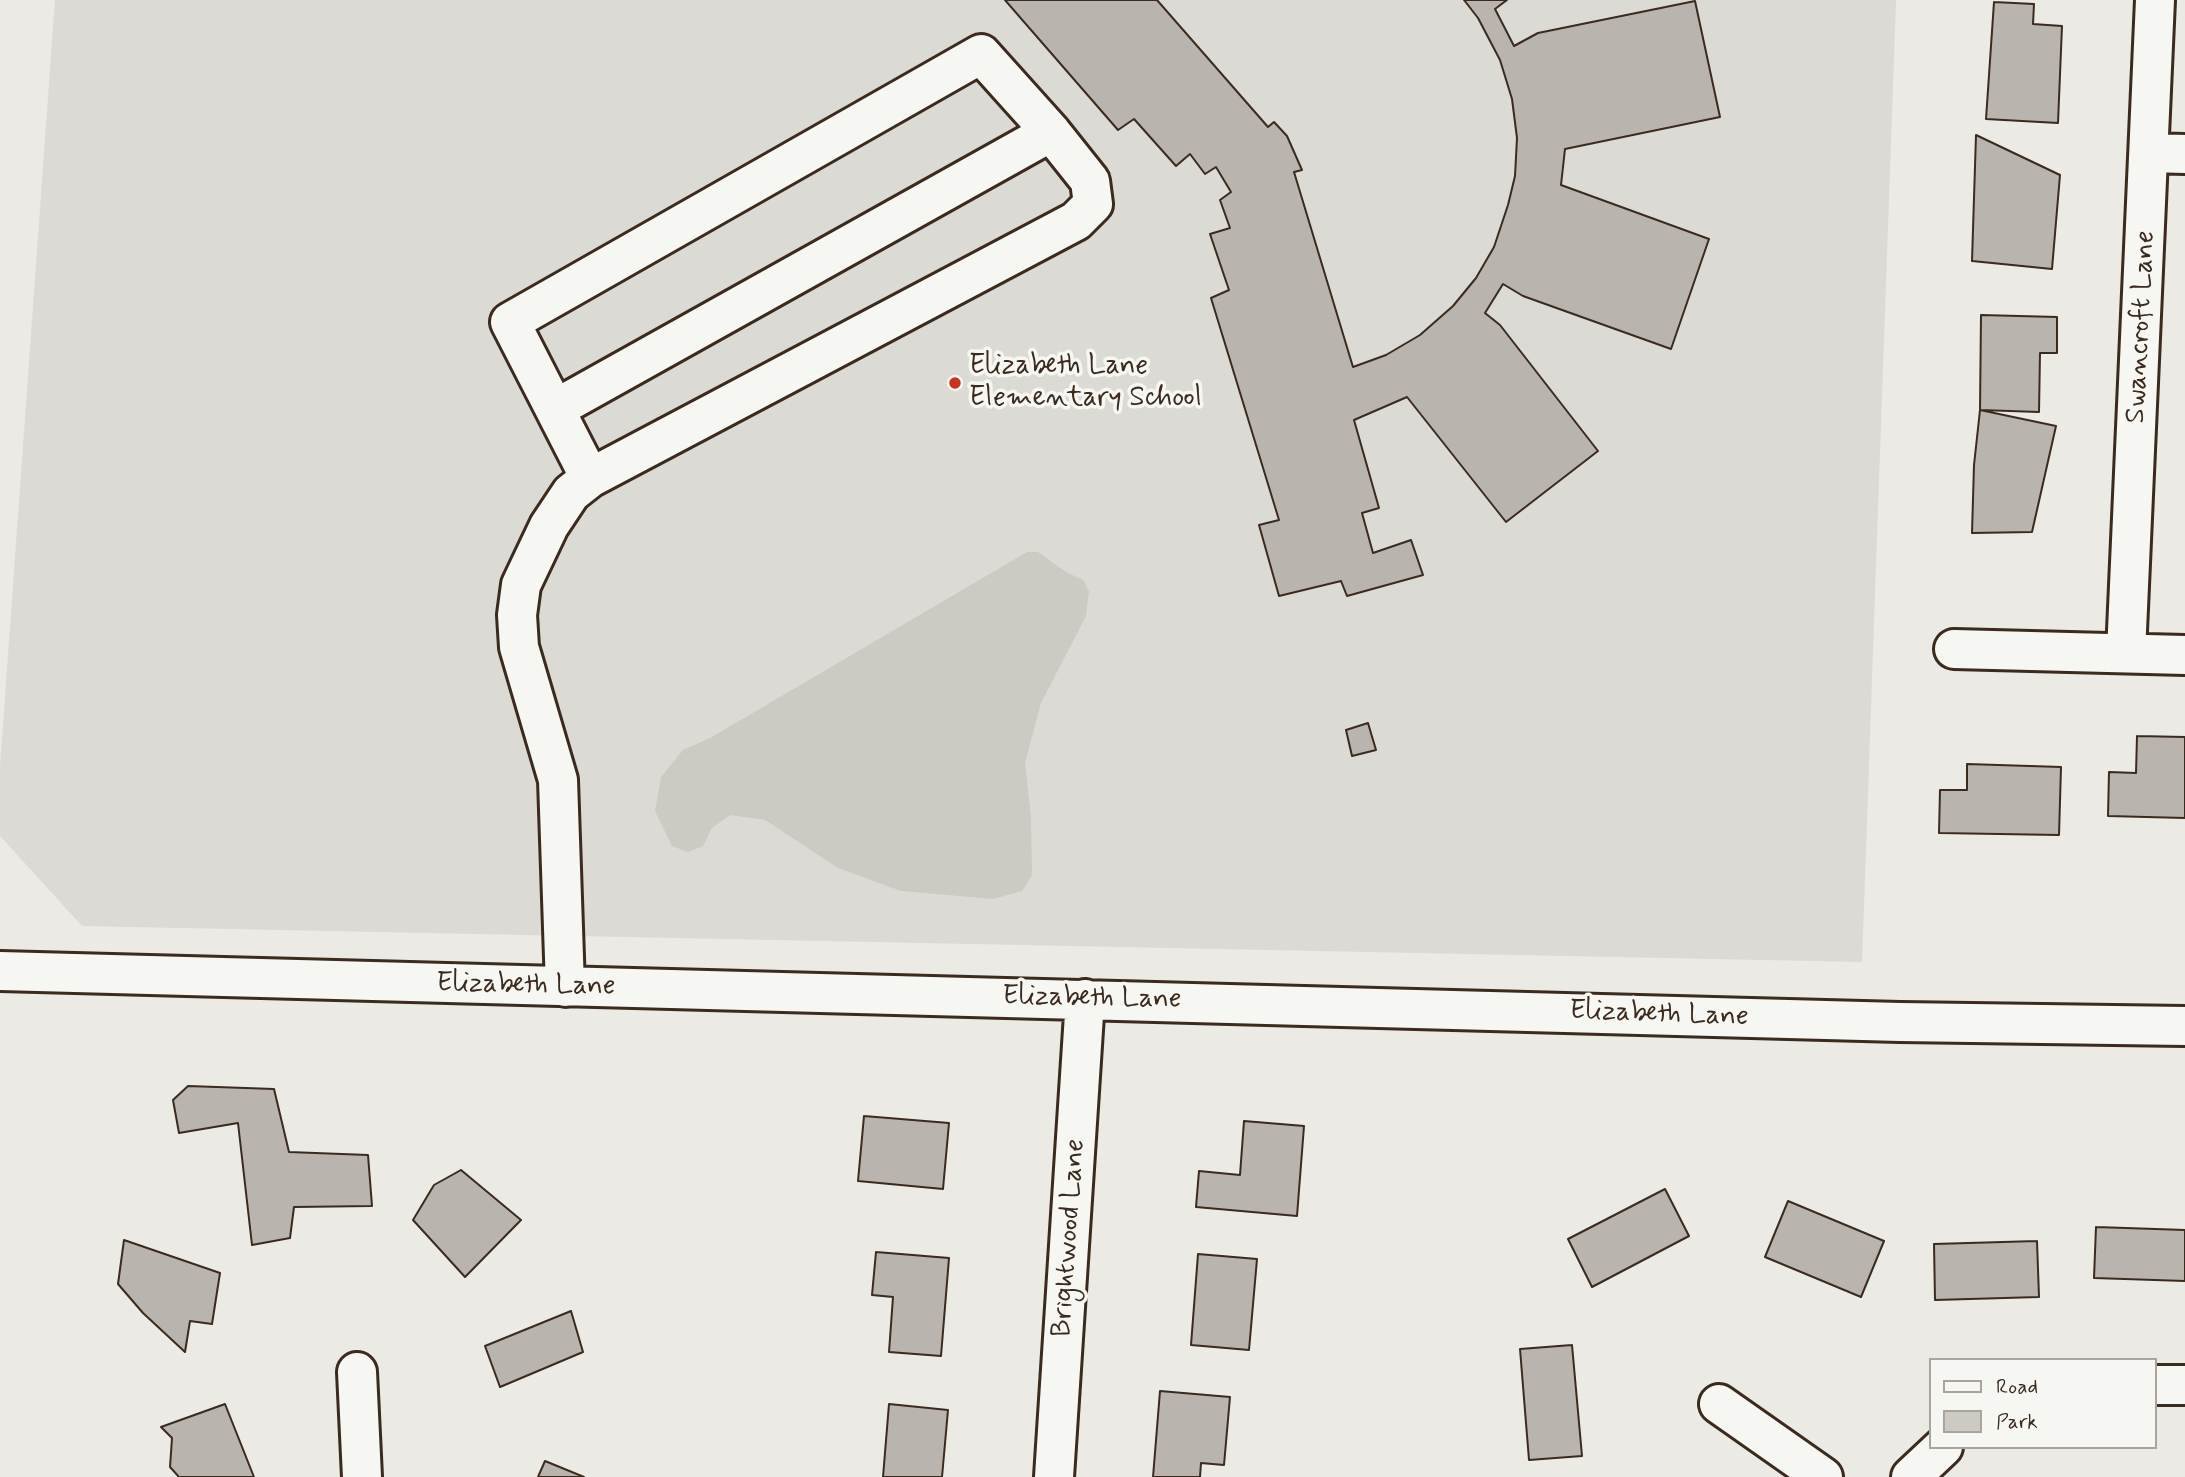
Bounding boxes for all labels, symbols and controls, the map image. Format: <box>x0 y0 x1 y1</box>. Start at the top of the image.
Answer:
street label: Swancroft Lane <box>2120 230 2164 424</box>
place label: Elizabeth Lane Elementary School <box>969 350 1202 416</box>
marker: Elizabeth Lane Elementary School <box>947 375 963 391</box>
street label: Elizabeth Lane <box>436 968 616 1004</box>
street label: Elizabeth Lane <box>1002 981 1182 1017</box>
street label: Elizabeth Lane <box>1569 995 1749 1035</box>
street label: Brightwood Lane <box>1046 1138 1094 1338</box>
legend <box>1930 1358 2157 1449</box>
text: Road <box>1996 1373 2038 1401</box>
text: Park <box>1996 1408 2038 1436</box>

